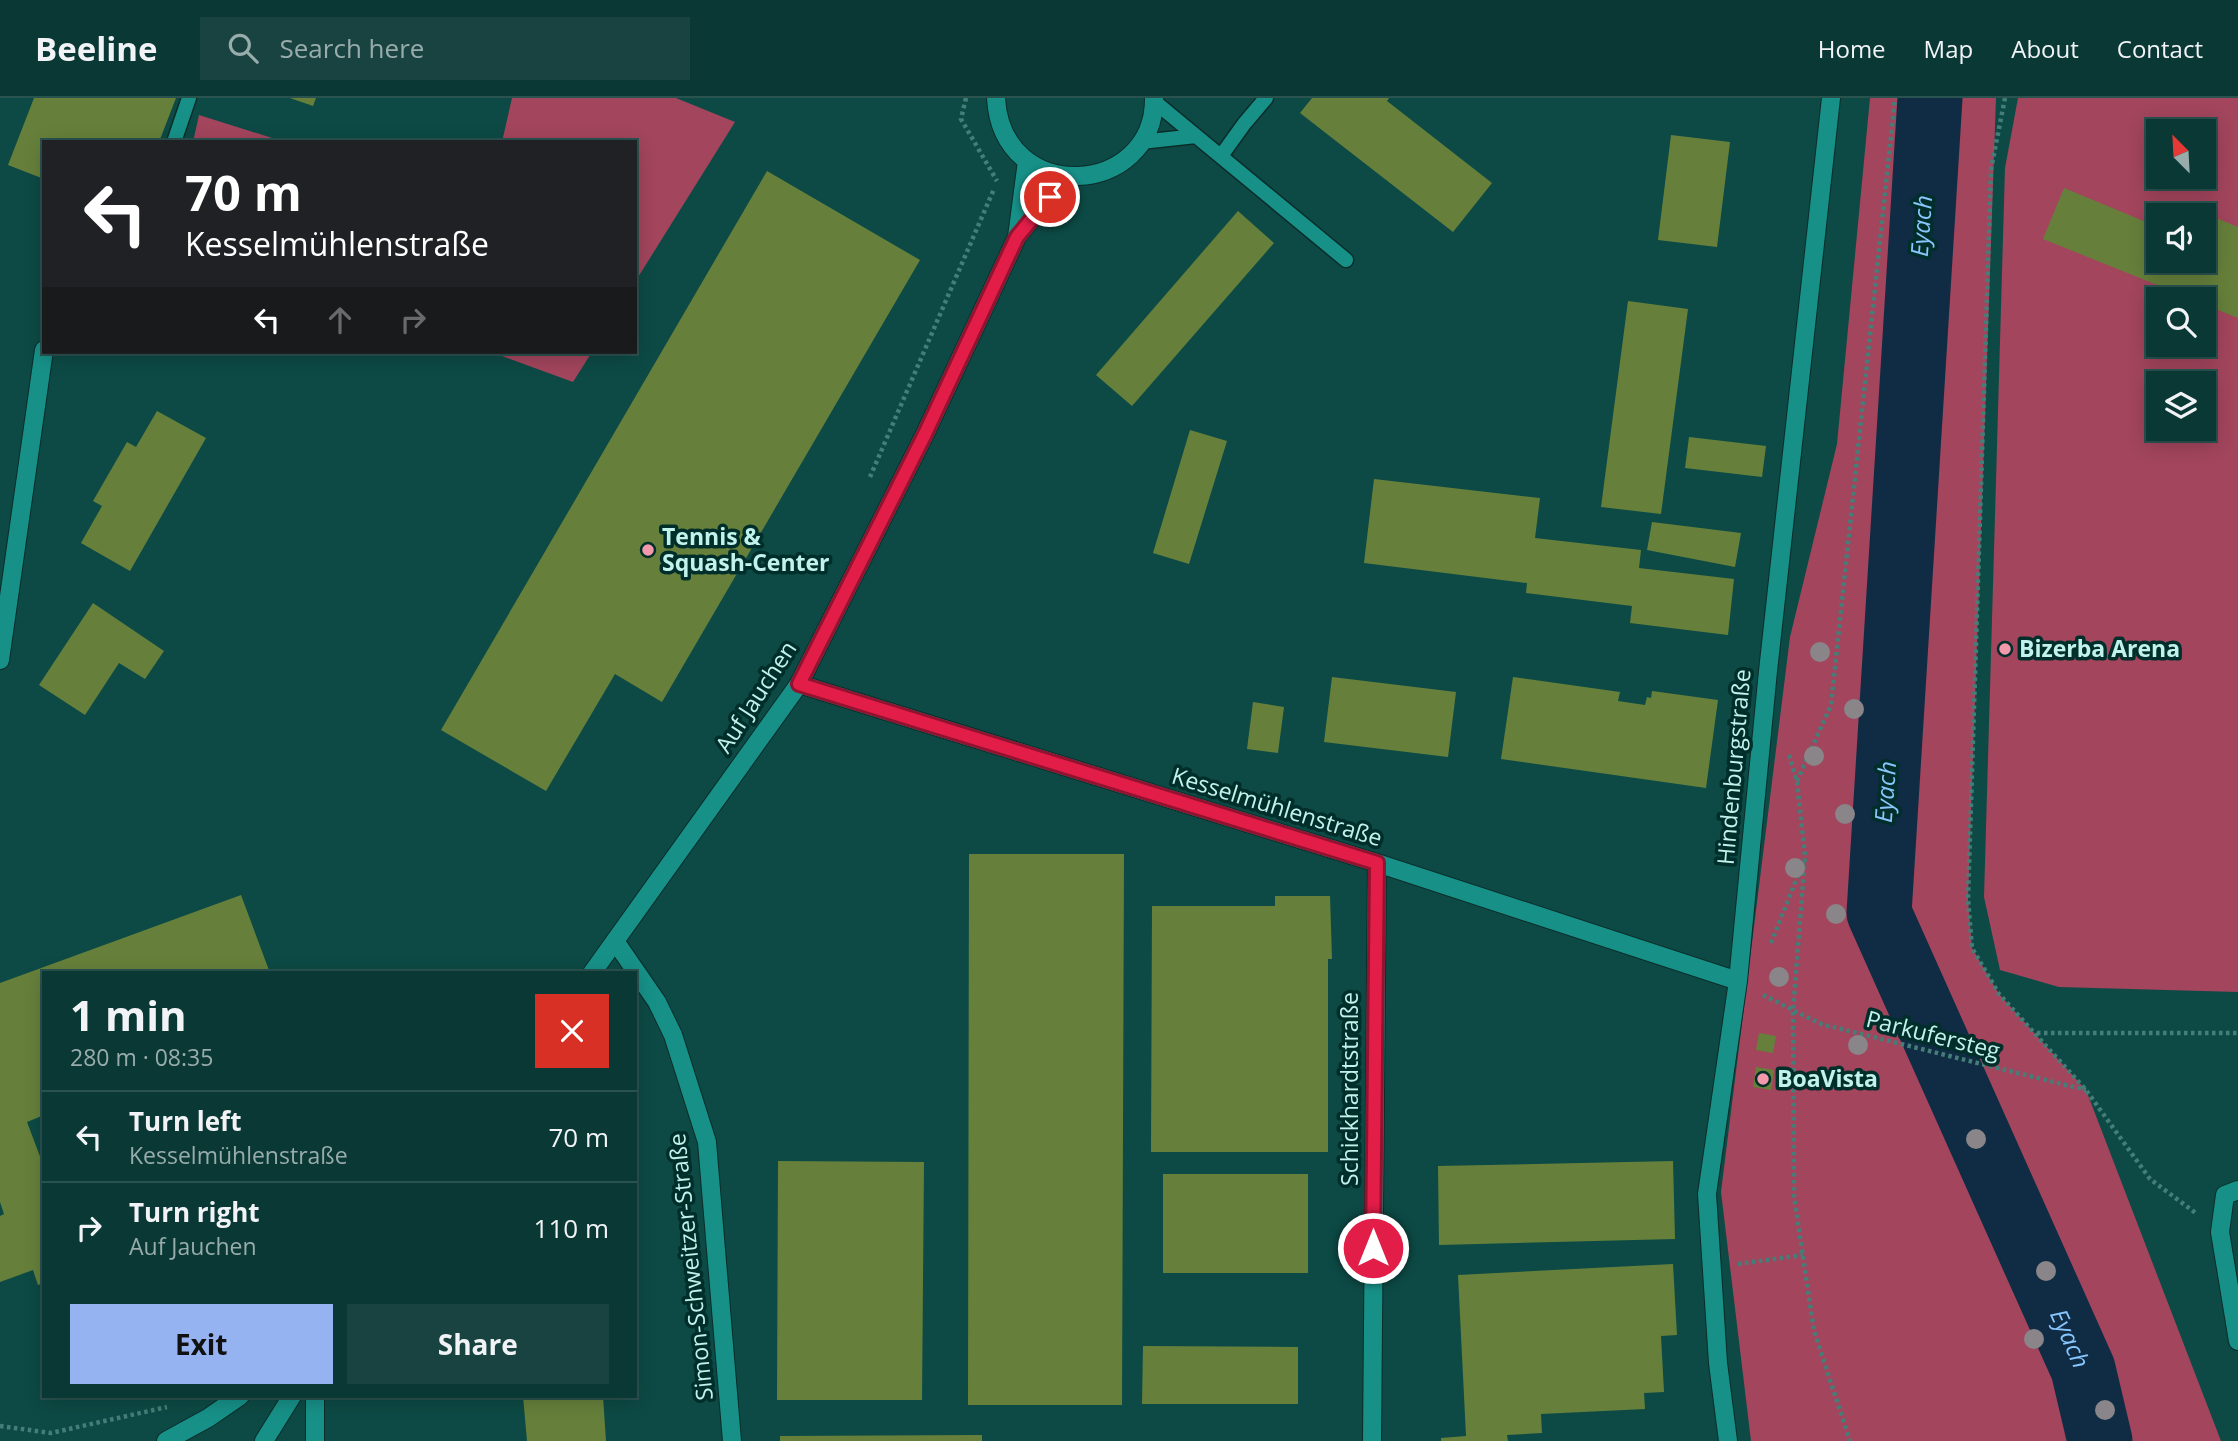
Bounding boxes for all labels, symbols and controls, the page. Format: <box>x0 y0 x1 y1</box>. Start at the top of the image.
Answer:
search box <box>200 17 690 80</box>
text: Beeline <box>35 26 158 71</box>
icon: search <box>224 29 262 67</box>
text: Search here <box>280 30 424 66</box>
text: Home <box>1818 32 1886 65</box>
text: Map <box>1924 32 1973 65</box>
text: About <box>2011 32 2079 65</box>
text: Contact <box>2117 32 2203 65</box>
north arrow <box>2146 119 2216 189</box>
map controls <box>2146 119 2216 441</box>
text: 70 m <box>185 159 302 225</box>
pin <box>1020 167 1080 227</box>
icon: left <box>70 168 161 259</box>
icon: arrive <box>1031 178 1069 216</box>
water label: Eyach <box>1902 194 1939 258</box>
button: sound <box>2146 203 2216 273</box>
text: Kesselmühlenstraße <box>185 222 489 265</box>
button: search <box>2146 287 2216 357</box>
icon: left <box>248 301 286 339</box>
icon: ahead <box>321 301 359 339</box>
icon: right <box>394 301 432 339</box>
button: layers <box>2146 371 2216 441</box>
place label: Tennis & Squash-Center <box>662 520 830 578</box>
marker: Tennis & Squash-Center <box>640 542 656 558</box>
place label: Bizerba Arena <box>2019 632 2180 664</box>
street label: Auf Jauchen <box>707 634 803 759</box>
marker: Bizerba Arena <box>1997 641 2013 657</box>
street label: Hindenburgstraße <box>1708 668 1758 866</box>
street label: Kesselmühlenstraße <box>1168 759 1386 853</box>
water label: Eyach <box>1866 760 1903 824</box>
text: 1 min <box>70 986 187 1043</box>
street label: Schickhardtstraße <box>1333 992 1365 1186</box>
button: close <box>535 994 609 1068</box>
street label: Parkufersteg <box>1863 1002 2004 1066</box>
text: 280 m · 08:35 <box>70 1041 213 1073</box>
place label: BoaVista <box>1777 1062 1878 1094</box>
marker: BoaVista <box>1755 1071 1771 1087</box>
text: Turn left <box>129 1103 241 1139</box>
icon: left <box>70 1118 108 1156</box>
text: 70 m <box>548 1119 609 1155</box>
street label: Simon-Schweitzer-Straße <box>660 1132 720 1402</box>
text: Kesselmühlenstraße <box>129 1139 348 1171</box>
text: Turn right <box>129 1194 260 1230</box>
icon: right <box>70 1209 108 1247</box>
text: 110 m <box>534 1210 609 1246</box>
position arrow <box>1336 1211 1410 1285</box>
text: Auf Jauchen <box>129 1230 257 1262</box>
water label: Eyach <box>2043 1303 2099 1373</box>
button: Exit <box>70 1304 333 1384</box>
button: Share <box>347 1304 609 1384</box>

